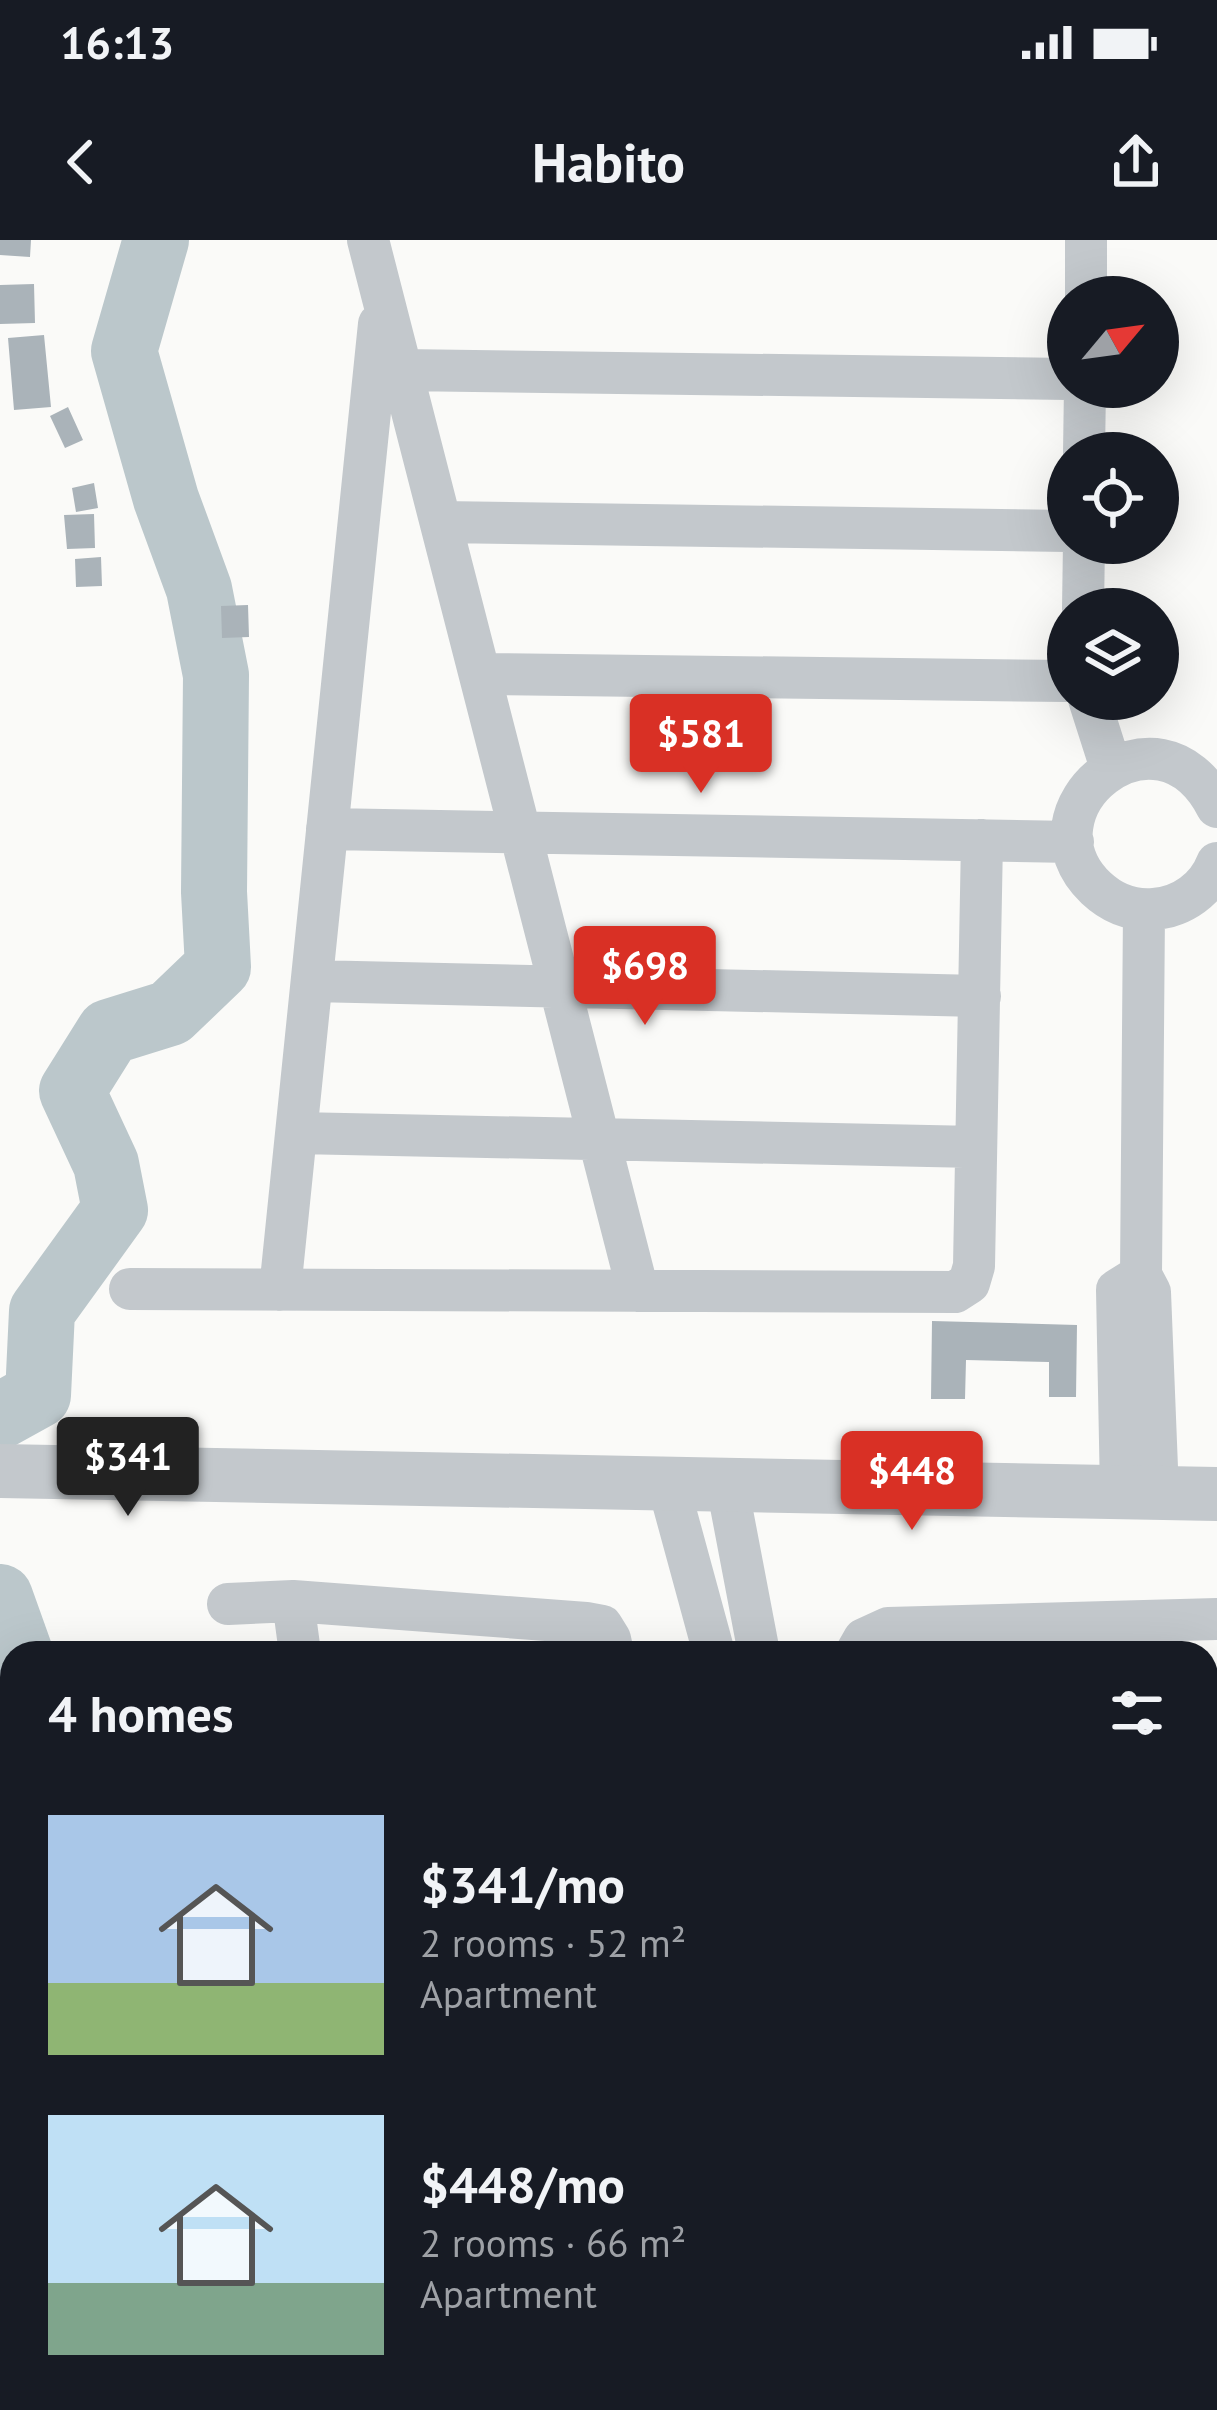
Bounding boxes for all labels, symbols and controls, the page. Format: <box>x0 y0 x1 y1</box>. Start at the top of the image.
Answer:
text: 16:13 <box>60 13 174 71</box>
text: Habito <box>532 127 685 197</box>
icon: back <box>48 129 114 195</box>
icon: share <box>1103 129 1169 195</box>
north arrow <box>1047 276 1179 408</box>
map controls <box>1047 276 1179 720</box>
button: locate <box>1047 432 1179 564</box>
button: layers <box>1047 588 1179 720</box>
pin: $581 <box>630 694 772 796</box>
text: $581 <box>657 707 745 758</box>
pin: $698 <box>574 926 716 1028</box>
text: $698 <box>601 939 689 990</box>
pin: $341 <box>57 1417 199 1519</box>
text: $341 <box>84 1430 172 1481</box>
pin: $448 <box>841 1431 983 1533</box>
text: $448 <box>868 1444 956 1495</box>
text: 4 homes <box>48 1680 234 1746</box>
icon: filters <box>1104 1680 1170 1746</box>
text: $341/mo <box>420 1851 625 1917</box>
icon: home <box>144 1863 288 2007</box>
text: 2 rooms · 52 m² <box>420 1917 686 1968</box>
text: Apartment <box>420 1968 597 2019</box>
text: $448/mo <box>420 2151 625 2217</box>
icon: home <box>144 2163 288 2307</box>
text: 2 rooms · 66 m² <box>420 2217 686 2268</box>
text: Apartment <box>420 2268 597 2319</box>

